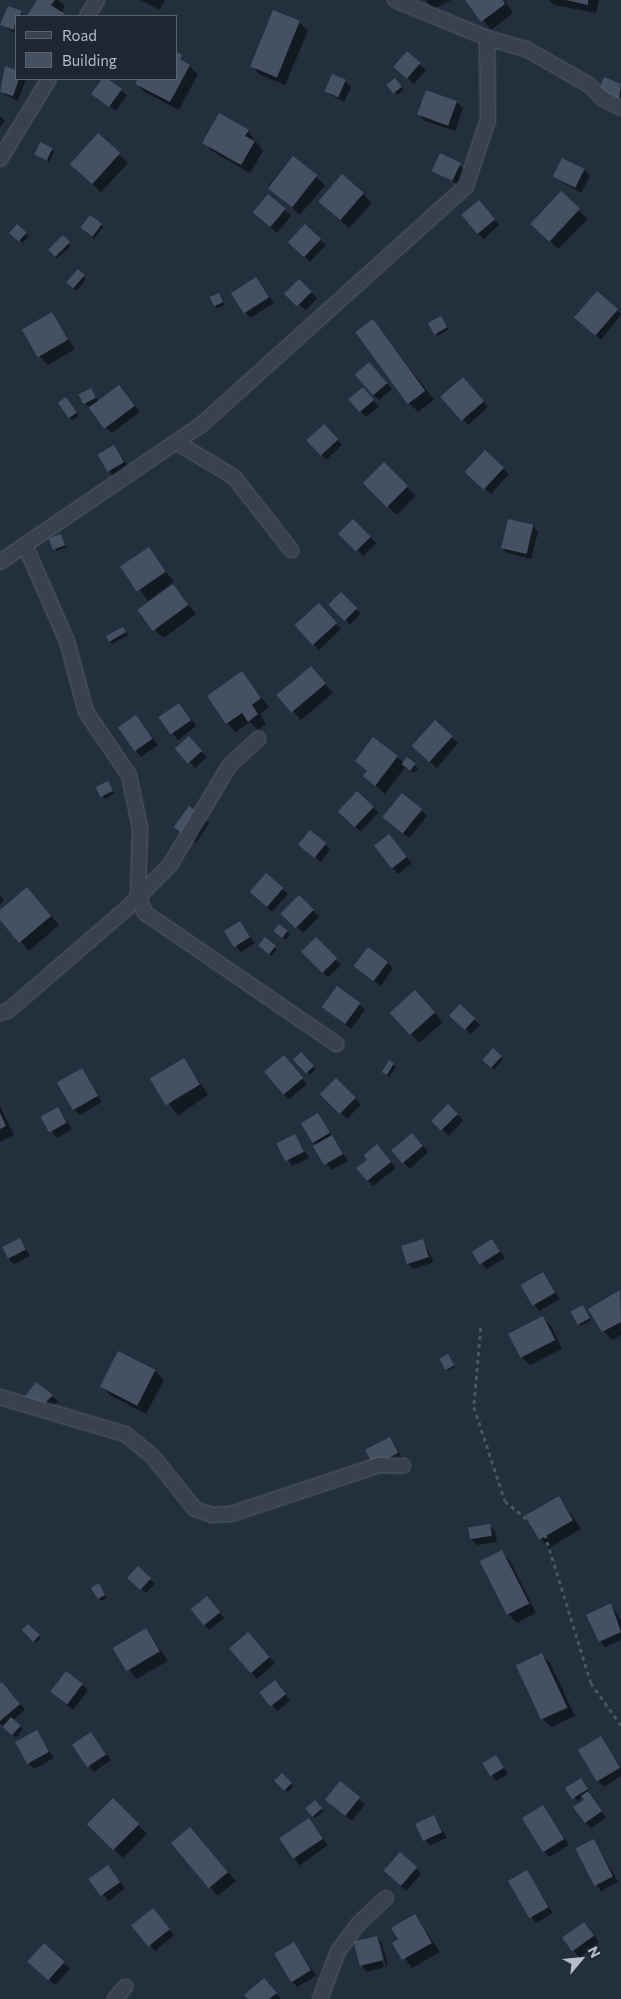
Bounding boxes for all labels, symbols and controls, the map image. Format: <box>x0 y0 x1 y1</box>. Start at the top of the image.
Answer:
legend <box>15 15 178 80</box>
text: Road <box>62 26 97 44</box>
text: Building <box>62 51 117 69</box>
north arrow <box>556 1934 606 1984</box>
text: N <box>585 1943 605 1960</box>

